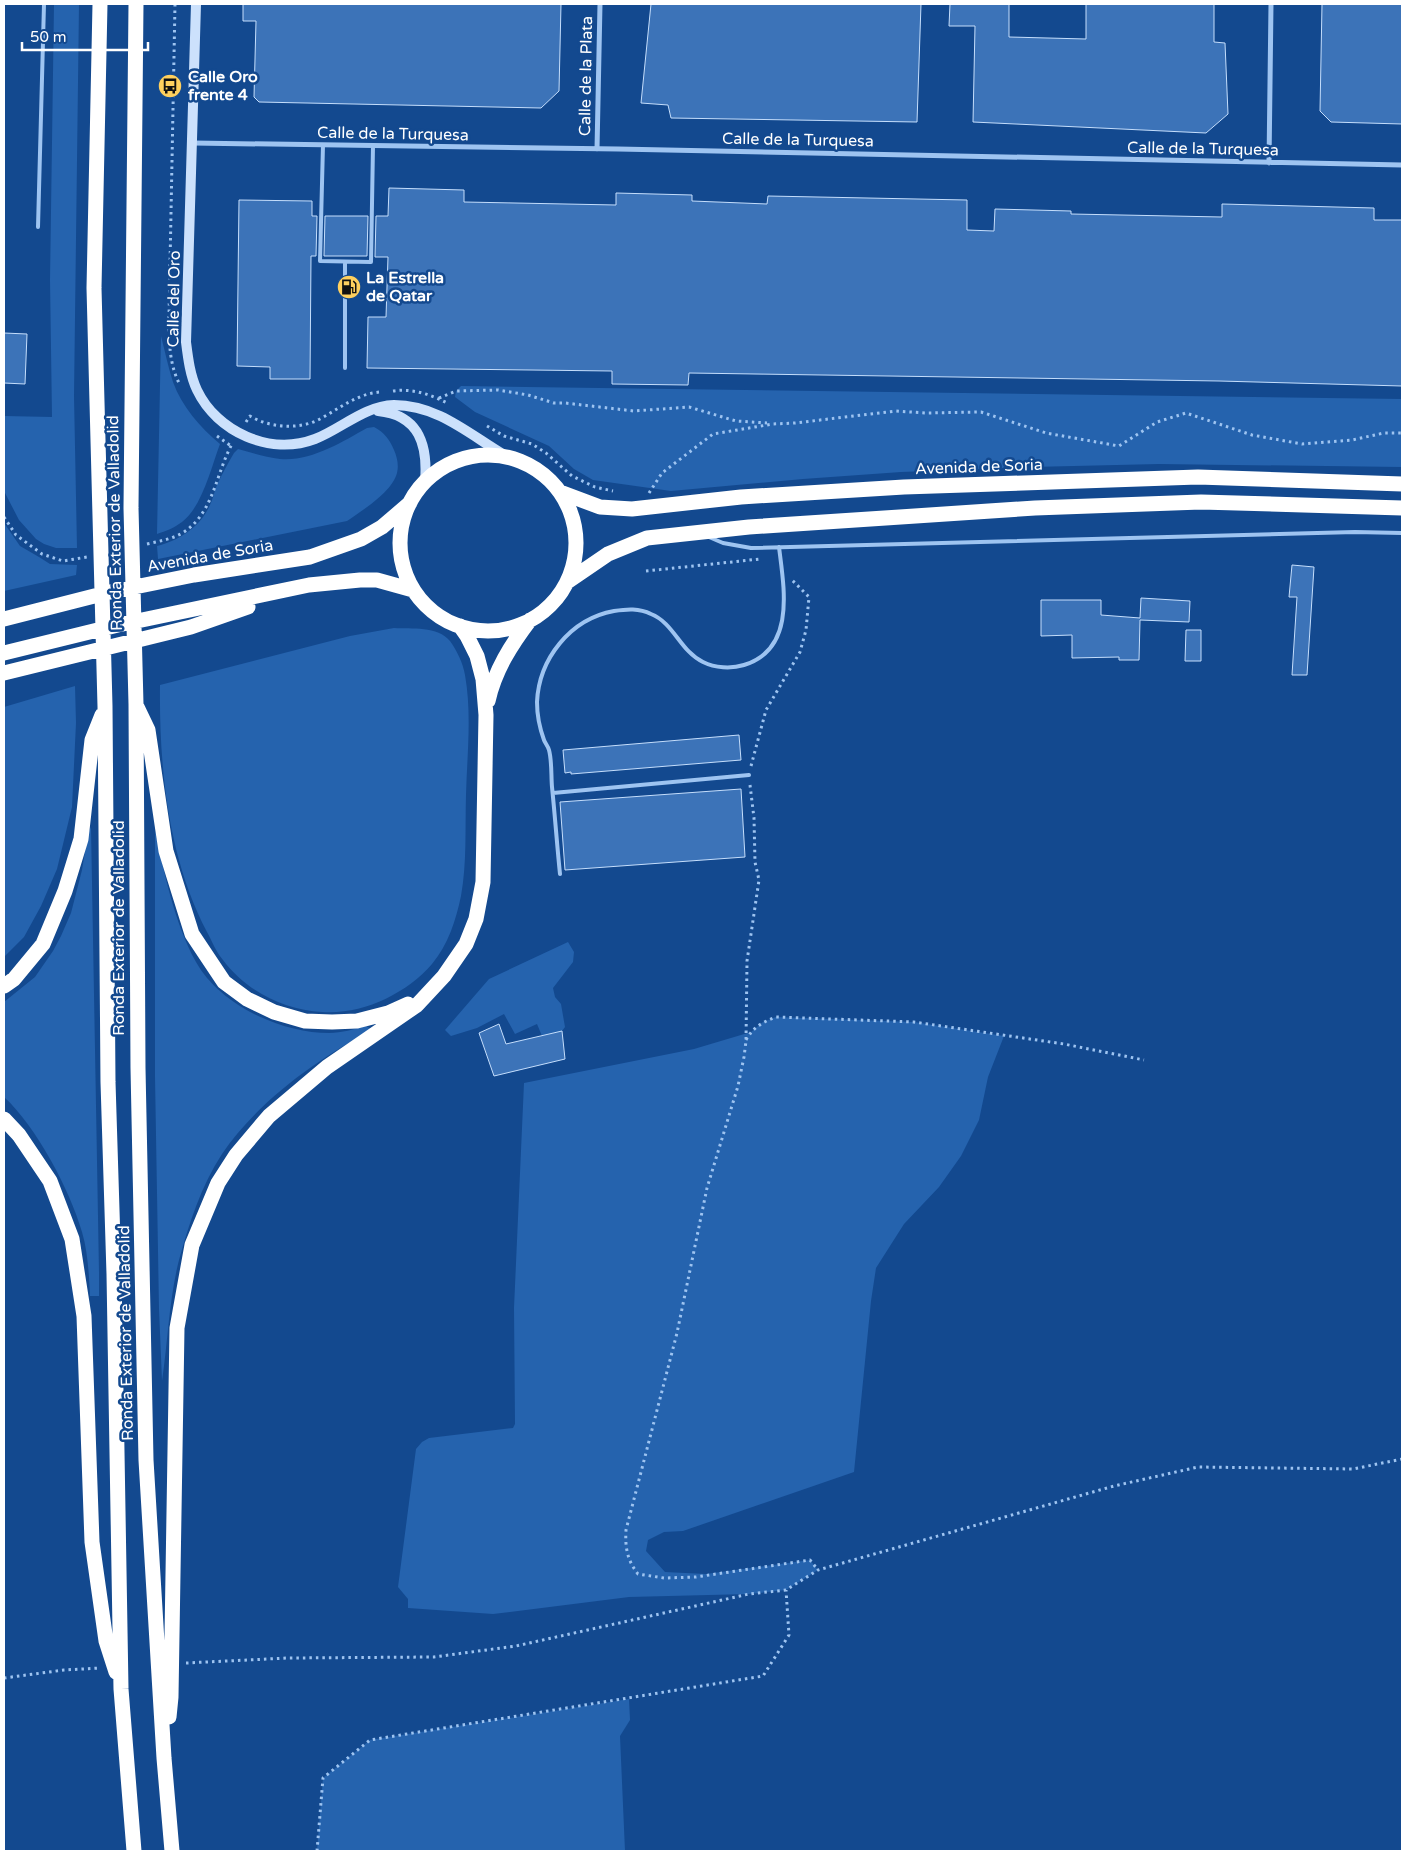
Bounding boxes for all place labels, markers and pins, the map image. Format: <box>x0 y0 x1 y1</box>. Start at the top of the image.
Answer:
place label: Calle Oro frente 4 <box>187 67 258 105</box>
bus stop icon: Calle Oro frente 4 <box>157 73 183 99</box>
place label: La Estrella de Qatar <box>366 268 444 306</box>
fuel station icon: La Estrella de Qatar <box>336 274 362 300</box>

